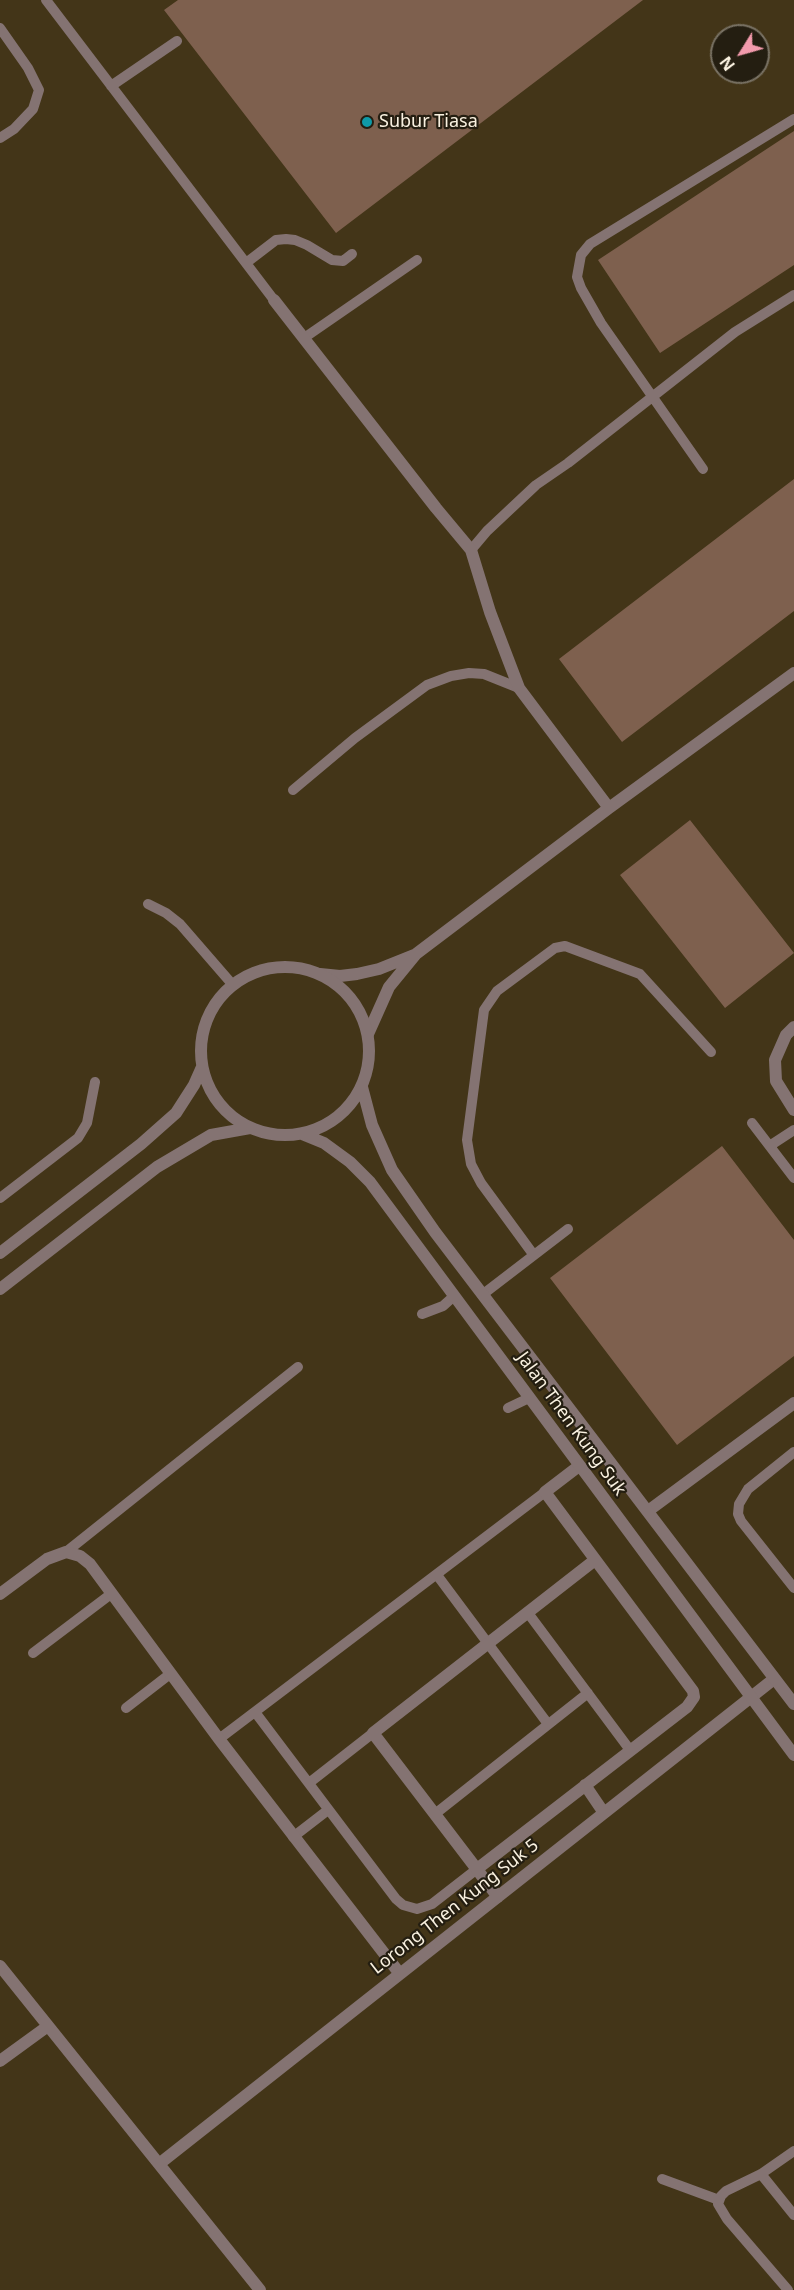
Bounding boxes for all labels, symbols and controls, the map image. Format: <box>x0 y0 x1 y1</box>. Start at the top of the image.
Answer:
north arrow <box>710 24 770 84</box>
text: N <box>715 52 740 75</box>
place label: Subur Tiasa <box>379 111 478 133</box>
marker: Subur Tiasa <box>360 115 374 129</box>
street label: Jalan Then Kung Suk <box>512 1348 630 1500</box>
street label: Lorong Then Kung Suk 5 <box>367 1835 543 1979</box>

